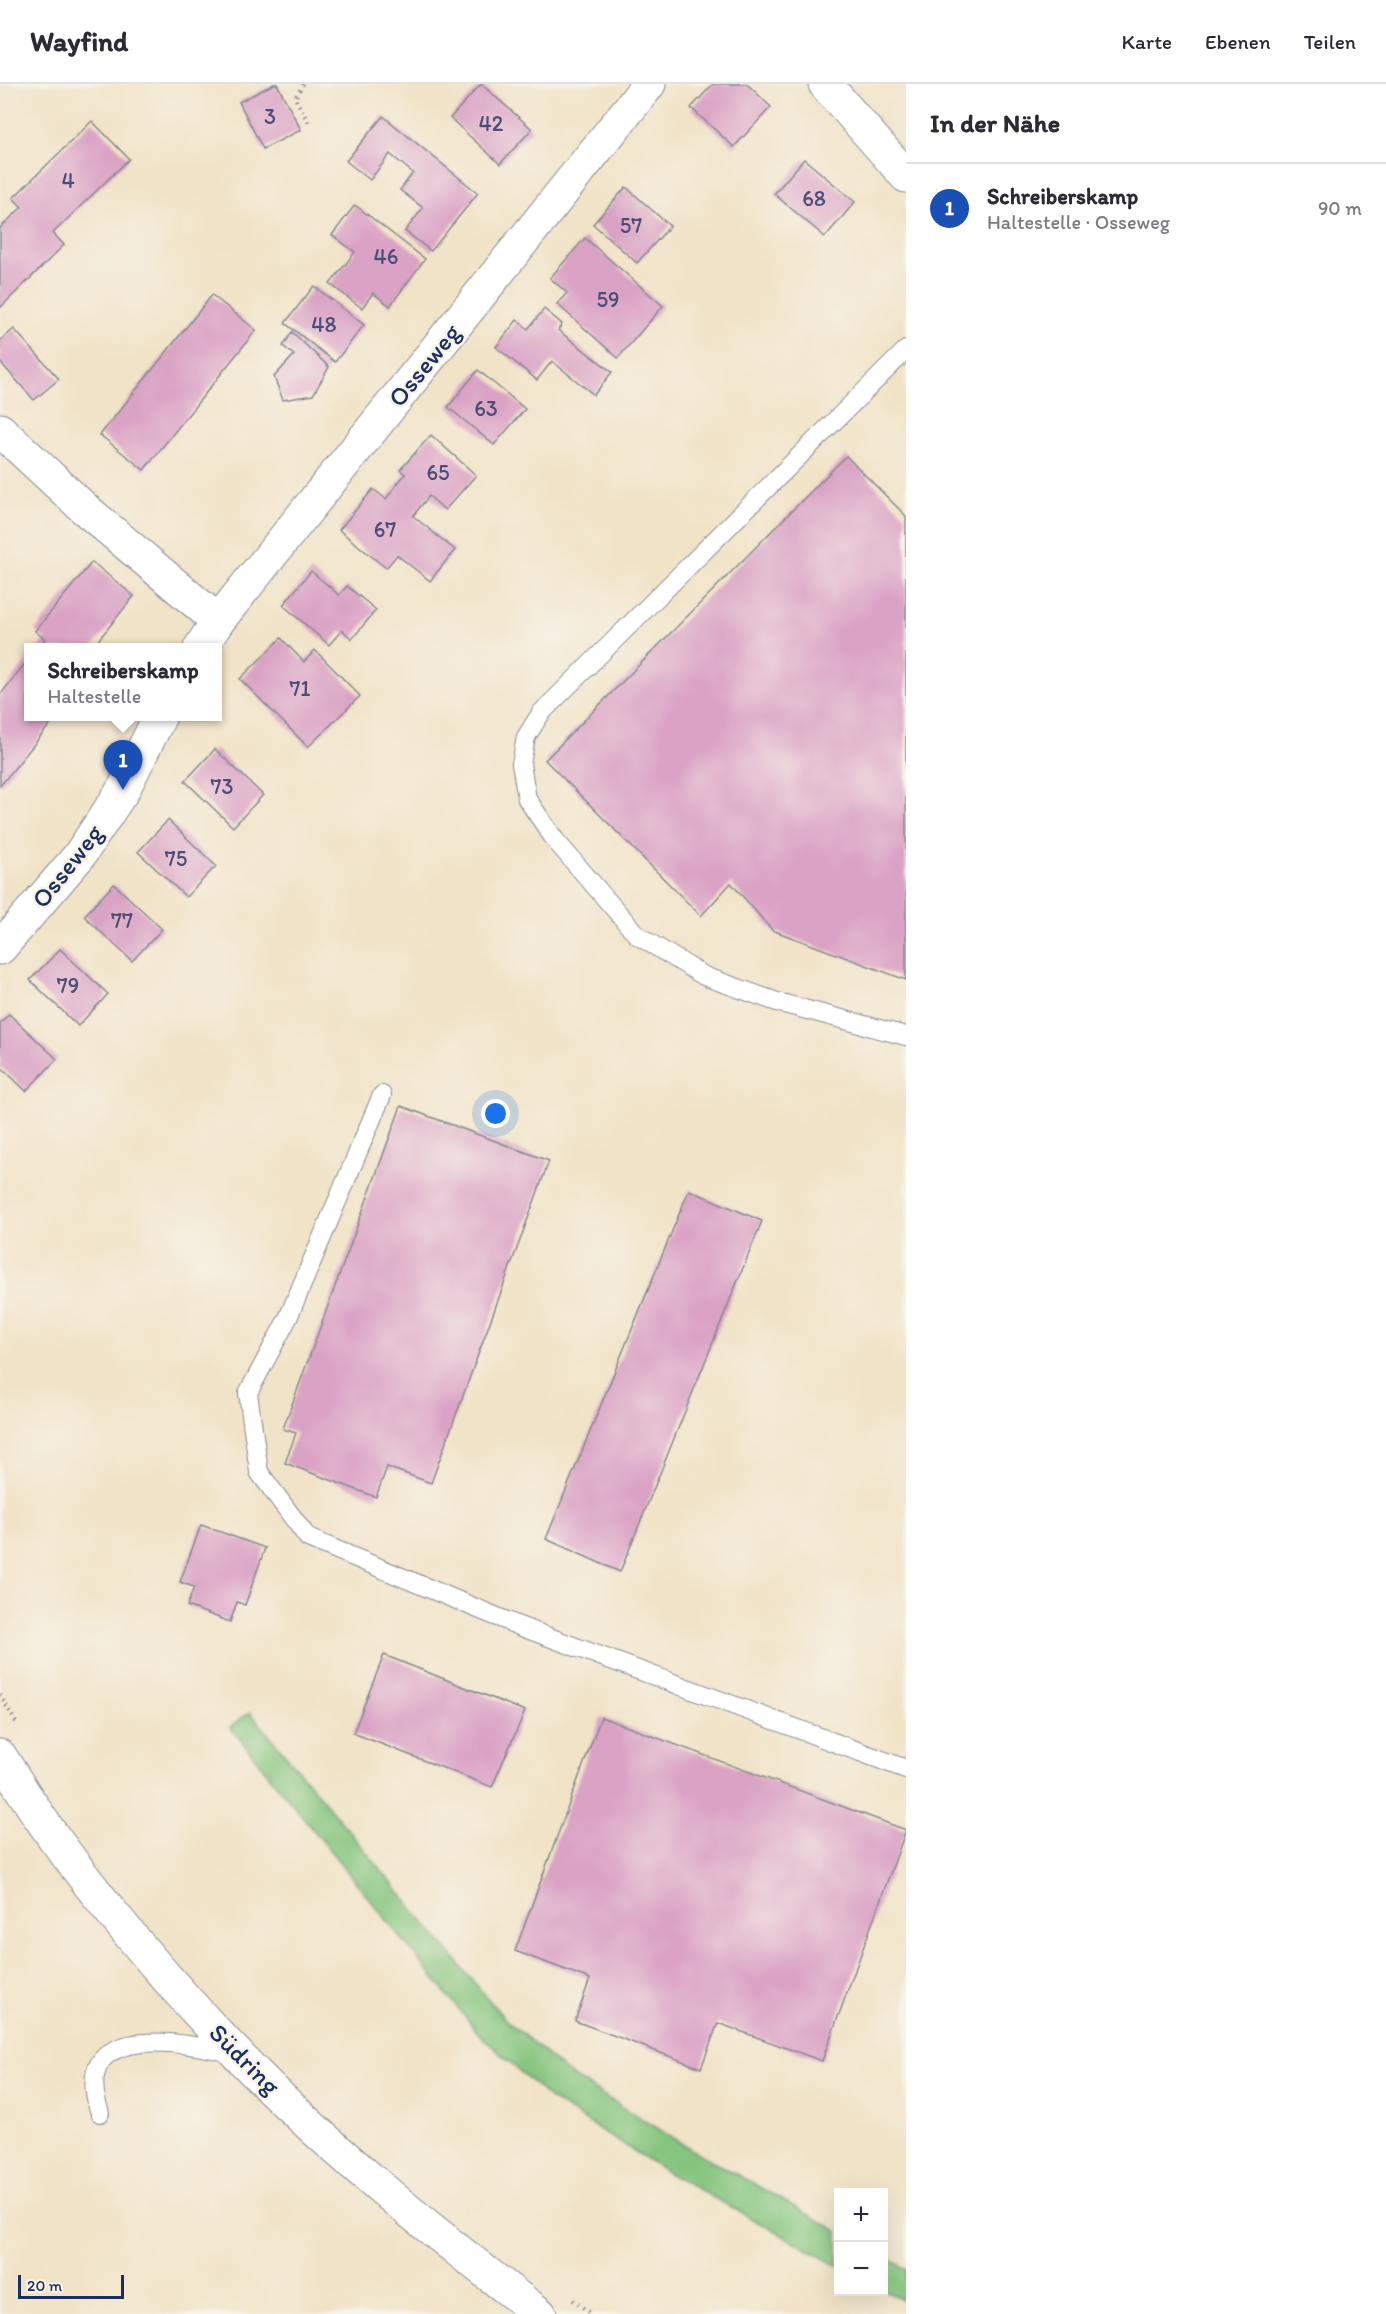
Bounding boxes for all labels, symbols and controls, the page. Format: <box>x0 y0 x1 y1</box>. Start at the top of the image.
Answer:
text: Wayfind <box>30 24 128 58</box>
text: Karte <box>1122 29 1172 54</box>
text: Ebenen <box>1205 29 1271 54</box>
text: Teilen <box>1304 29 1356 54</box>
house number: 3 <box>264 103 276 130</box>
text: In der Nähe <box>930 107 1060 139</box>
house number: 42 <box>479 110 504 137</box>
house number: 4 <box>61 167 75 194</box>
text: Schreiberskamp <box>987 183 1138 210</box>
house number: 68 <box>802 185 826 212</box>
text: 1 <box>945 196 954 220</box>
text: 90 m <box>1318 196 1362 220</box>
text: Haltestelle · Osseweg <box>987 210 1170 234</box>
house number: 57 <box>620 212 642 239</box>
house number: 46 <box>374 243 398 270</box>
house number: 59 <box>596 286 620 313</box>
house number: 48 <box>311 311 337 338</box>
street label: Osseweg <box>381 316 468 413</box>
house number: 63 <box>474 395 498 422</box>
house number: 65 <box>426 459 450 486</box>
house number: 67 <box>374 516 396 543</box>
popup <box>24 643 222 721</box>
text: Schreiberskamp <box>47 657 199 684</box>
house number: 71 <box>289 675 311 702</box>
text: Haltestelle <box>47 684 141 708</box>
pin: 1 <box>104 740 142 790</box>
house number: 73 <box>211 773 233 800</box>
street label: Osseweg <box>24 817 110 914</box>
house number: 75 <box>165 845 187 872</box>
house number: 77 <box>111 907 133 934</box>
house number: 79 <box>57 972 79 999</box>
your location <box>481 1099 510 1128</box>
street label: Südring <box>203 2017 288 2102</box>
map controls <box>834 2188 888 2296</box>
button: + <box>834 2188 888 2242</box>
button: − <box>834 2242 888 2296</box>
scale bar <box>18 2272 124 2300</box>
text: 20 m <box>27 2276 62 2295</box>

